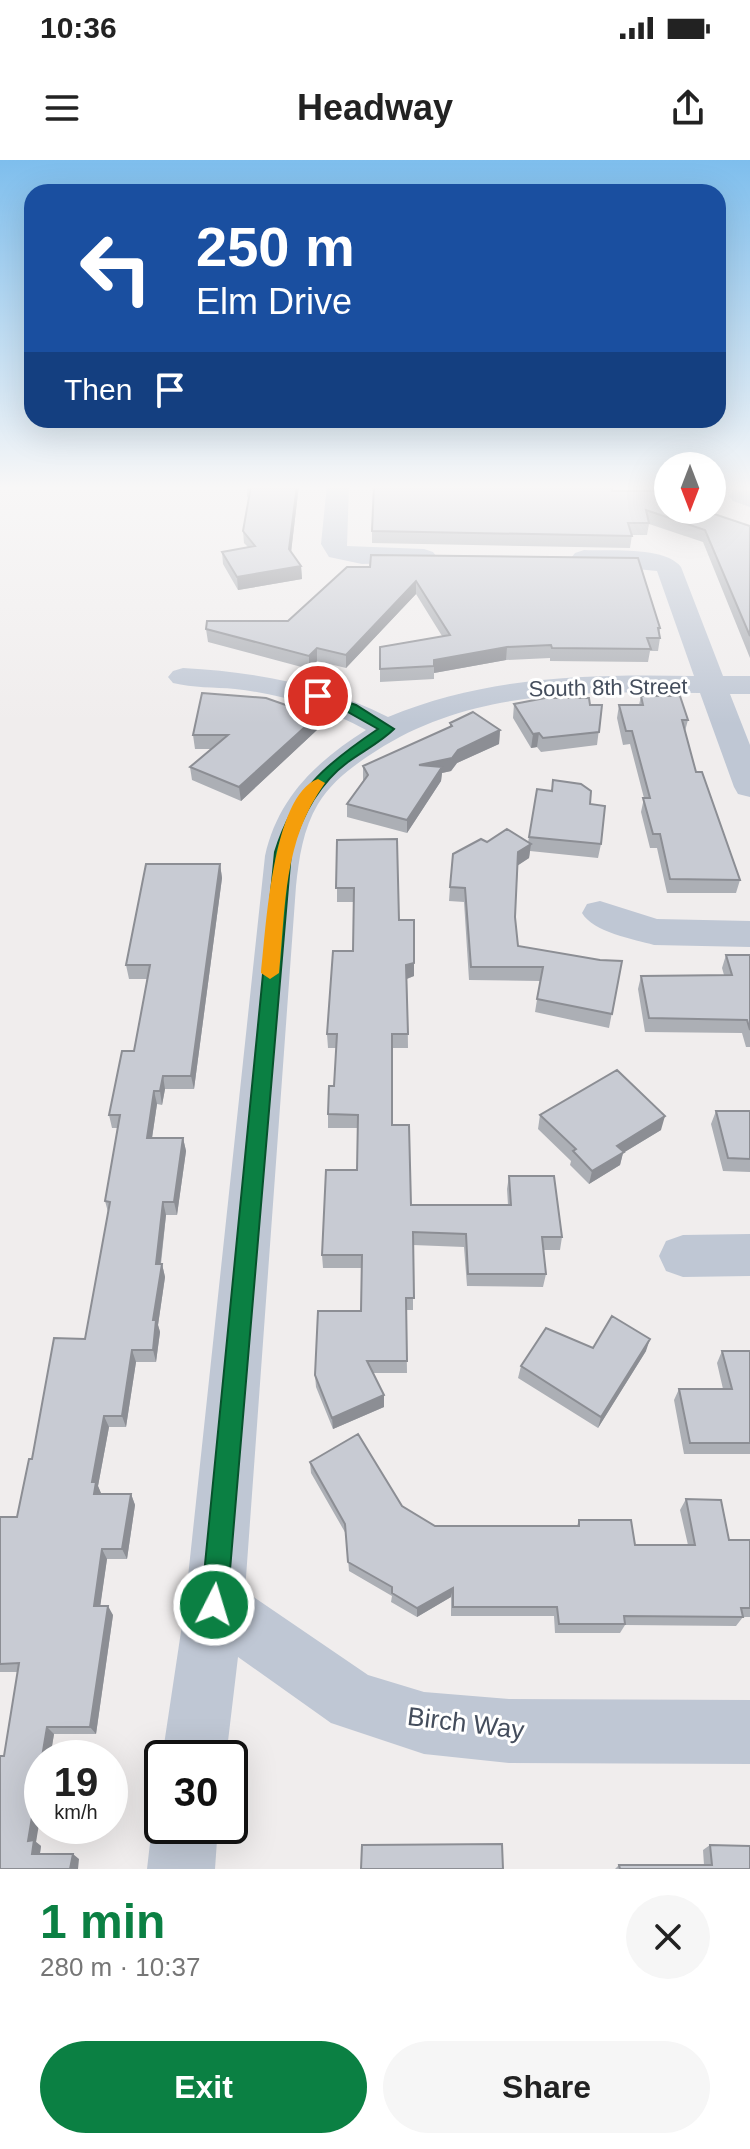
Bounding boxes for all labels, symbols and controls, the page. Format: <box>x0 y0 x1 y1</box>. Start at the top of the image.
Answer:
text: 10:36 <box>40 11 117 44</box>
icon: menu <box>40 86 84 130</box>
icon: share <box>666 86 710 130</box>
text: Headway <box>297 87 453 128</box>
text: 250 m <box>196 215 355 278</box>
icon: left <box>64 216 168 320</box>
text: Elm Drive <box>196 281 352 322</box>
icon: arrive <box>148 368 192 412</box>
text: Then <box>64 373 132 406</box>
north arrow <box>654 452 726 524</box>
map controls <box>654 452 726 524</box>
pin <box>284 662 352 730</box>
icon: arrive <box>296 674 340 718</box>
street label: South 8th Street <box>528 674 688 701</box>
position arrow <box>172 1563 256 1647</box>
street label: Birch Way <box>406 1701 526 1745</box>
speed limit sign: 30 <box>144 1740 248 1844</box>
text: 19 <box>54 1760 98 1804</box>
text: km/h <box>54 1801 98 1823</box>
text: 1 min <box>40 1895 165 1948</box>
button: close <box>626 1895 710 1979</box>
text: 280 m · 10:37 <box>40 1952 200 1982</box>
button: Exit <box>40 2041 367 2133</box>
button: Share <box>383 2041 710 2133</box>

